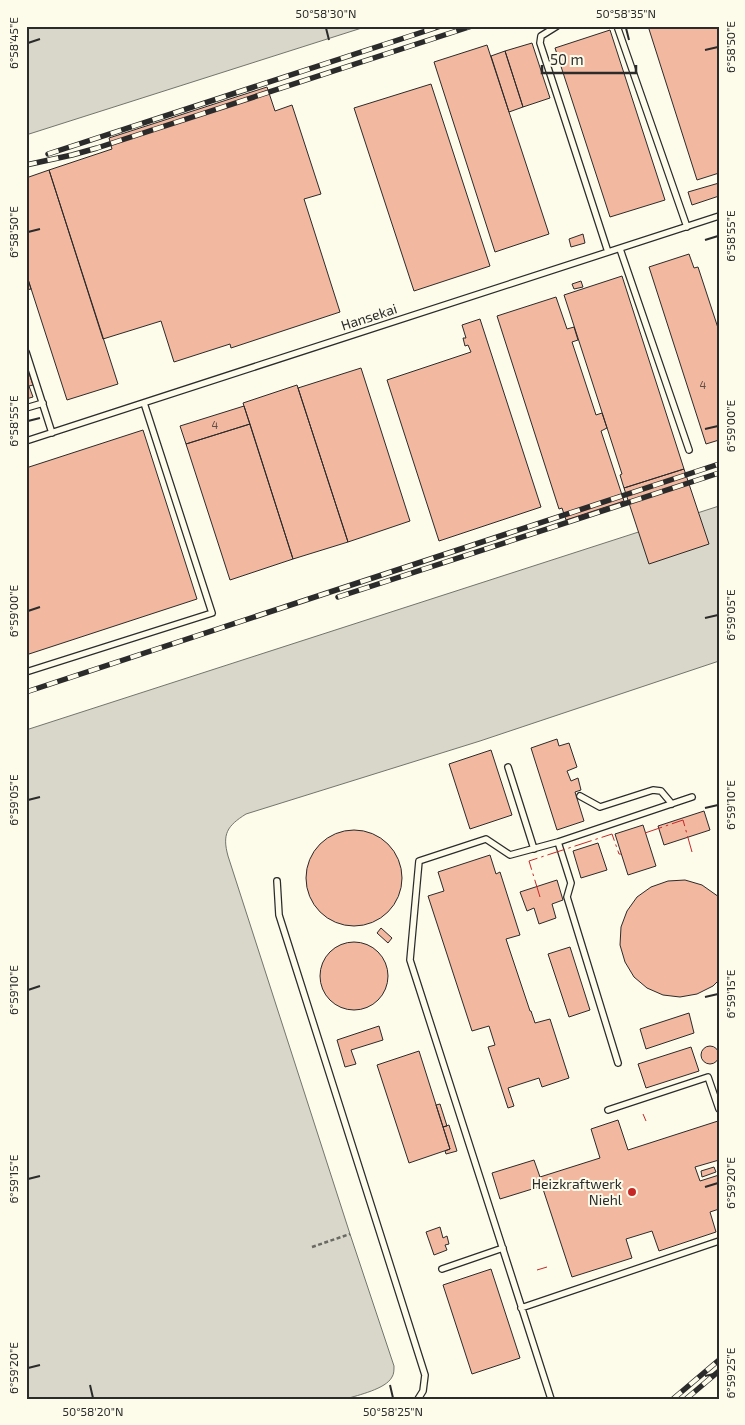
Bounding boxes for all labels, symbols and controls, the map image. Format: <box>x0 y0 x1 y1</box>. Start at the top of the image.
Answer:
text: 50°58'30"N <box>296 6 356 20</box>
text: 50°58'35"N <box>596 6 656 20</box>
text: 6°58'45"E <box>6 17 20 69</box>
text: 6°58'50"E <box>723 21 737 73</box>
scale bar <box>542 42 636 74</box>
text: 50 m <box>550 50 584 68</box>
text: 6°58'50"E <box>6 206 20 258</box>
text: 6°58'55"E <box>723 210 737 262</box>
street label: Hansekai <box>339 299 399 334</box>
house number: 4 <box>700 378 707 391</box>
text: 6°58'55"E <box>6 395 20 447</box>
text: 6°59'00"E <box>723 399 737 452</box>
house number: 4 <box>212 418 219 431</box>
text: 6°59'00"E <box>6 584 20 637</box>
text: 6°59'05"E <box>723 589 737 641</box>
text: 6°59'05"E <box>6 774 20 826</box>
text: 6°59'10"E <box>723 780 737 830</box>
text: 6°59'10"E <box>6 965 20 1015</box>
text: 6°59'15"E <box>723 969 737 1019</box>
text: 6°59'15"E <box>6 1154 20 1204</box>
text: 6°59'20"E <box>723 1157 737 1209</box>
place label: Heizkraftwerk Niehl <box>532 1175 623 1208</box>
marker: Heizkraftwerk Niehl <box>626 1186 638 1198</box>
text: 6°59'20"E <box>6 1342 20 1394</box>
text: 6°59'25"E <box>723 1347 737 1399</box>
text: 50°58'20"N <box>63 1404 123 1418</box>
text: 50°58'25"N <box>363 1404 423 1418</box>

